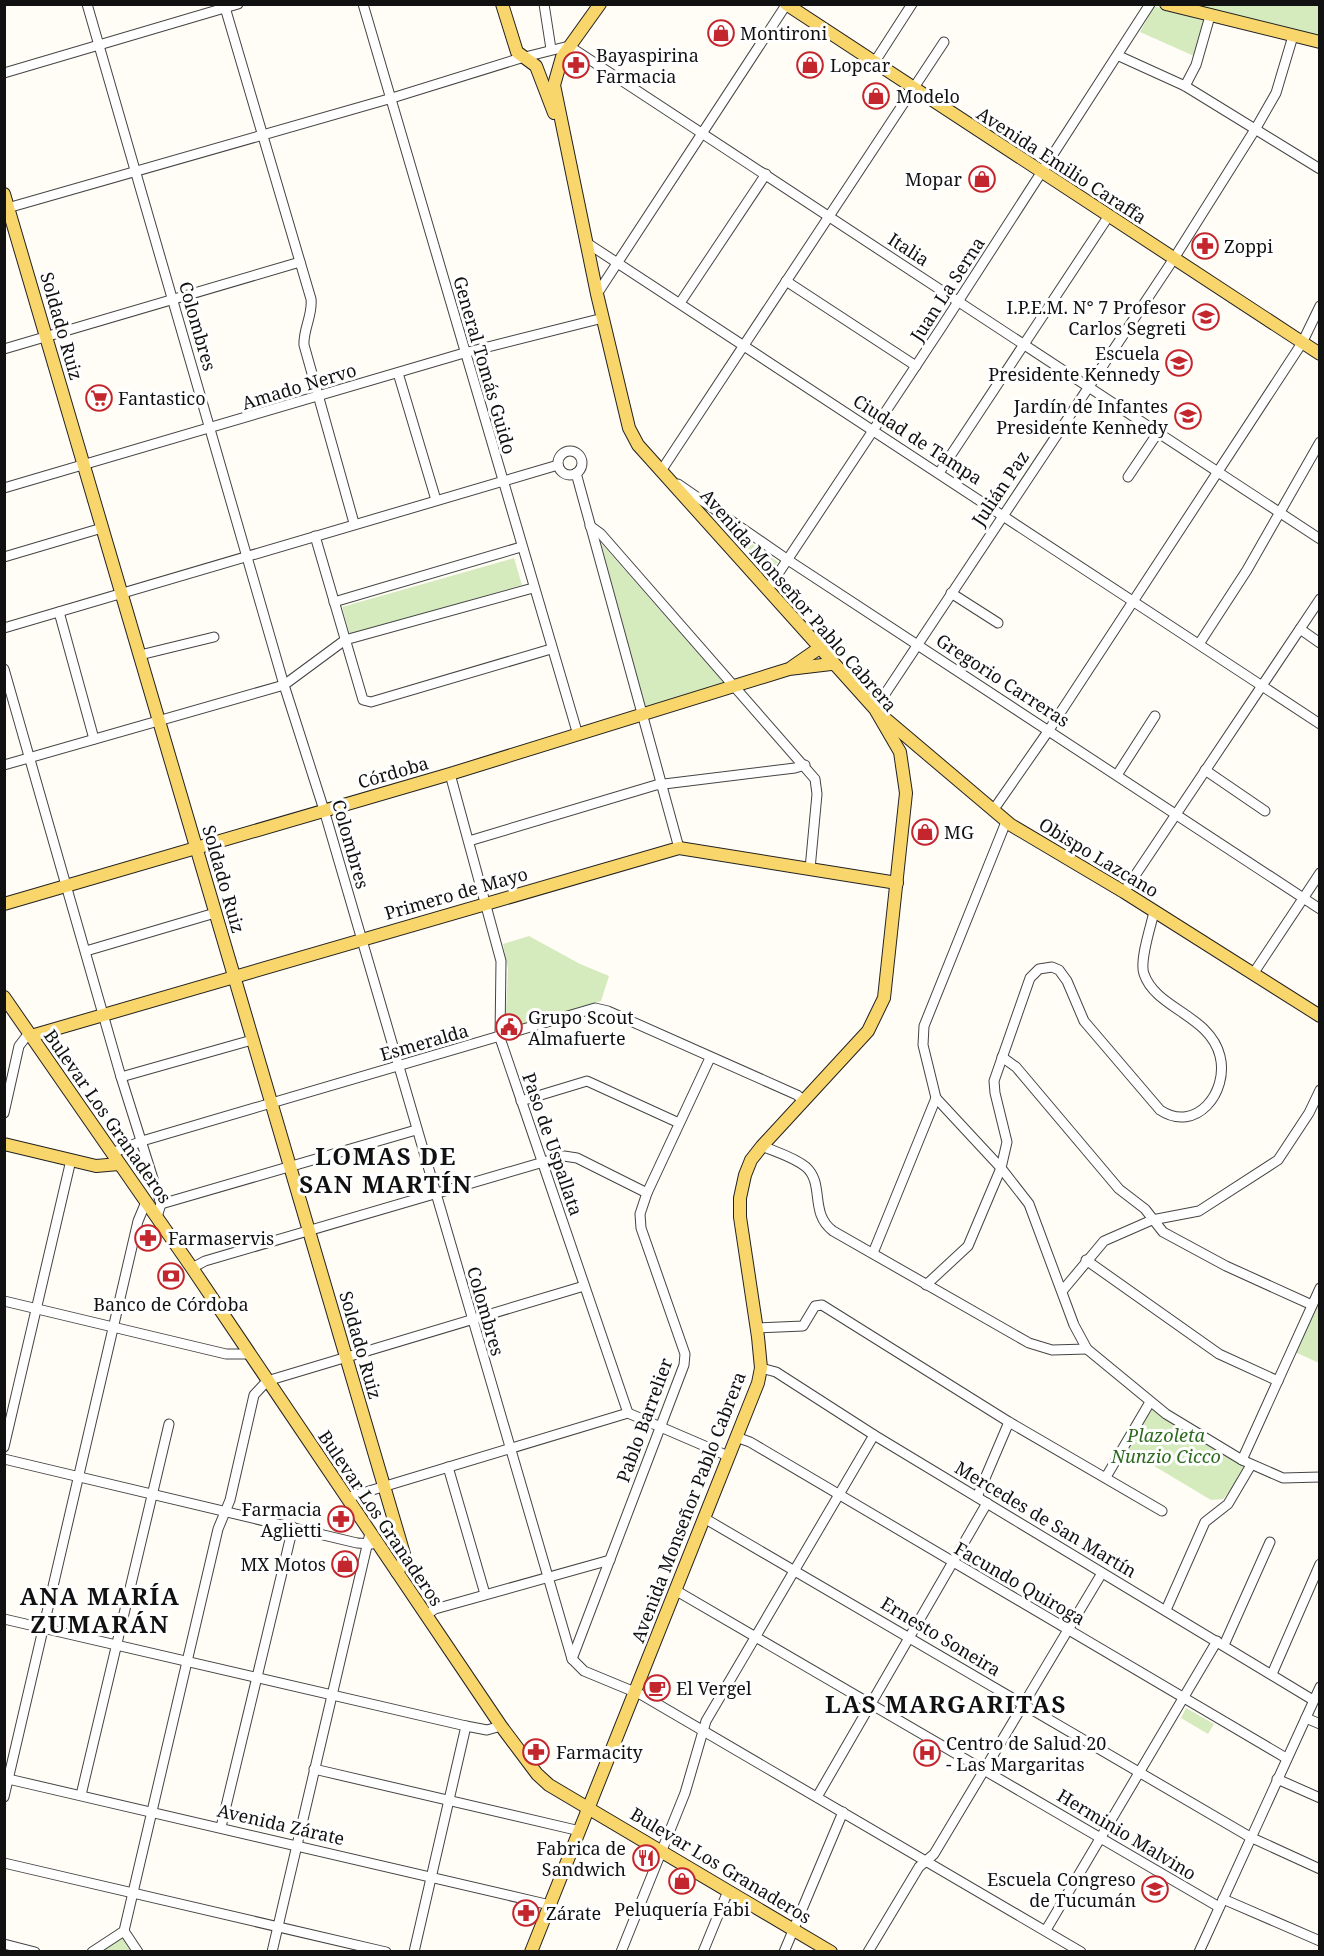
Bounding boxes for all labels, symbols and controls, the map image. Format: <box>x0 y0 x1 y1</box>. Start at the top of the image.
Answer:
shop icon: Montironi <box>706 18 736 48</box>
place label: Montironi <box>740 21 827 45</box>
place label: Bayaspirina Farmacia <box>596 43 699 88</box>
pharmacy icon: Bayaspirina Farmacia <box>561 50 591 80</box>
shop icon: Lopcar <box>795 50 825 80</box>
place label: Lopcar <box>830 53 891 77</box>
shop icon: Modelo <box>861 81 891 111</box>
place label: Modelo <box>896 84 960 108</box>
street label: Avenida Emilio Caraffa <box>973 101 1151 229</box>
shop icon: Mopar <box>967 164 997 194</box>
place label: Mopar <box>905 167 963 191</box>
street label: Italia <box>884 227 934 271</box>
pharmacy icon: Zoppi <box>1190 231 1220 261</box>
street label: Juan La Serna <box>904 232 990 347</box>
place label: Zoppi <box>1224 234 1273 258</box>
street label: Soldado Ruiz <box>35 269 89 383</box>
street label: General Tomás Guido <box>448 273 522 457</box>
street label: Colombres <box>174 279 222 373</box>
place label: I.P.E.M. N° 7 Profesor Carlos Segreti <box>1007 295 1187 340</box>
school or university icon: I.P.E.M. N° 7 Profesor Carlos Segreti <box>1191 302 1221 332</box>
place label: Escuela Presidente Kennedy <box>988 341 1161 386</box>
school or university icon: Escuela Presidente Kennedy <box>1164 348 1194 378</box>
street label: Amado Nervo <box>239 357 359 415</box>
supermarket icon: Fantastico <box>84 383 114 413</box>
place label: Fantastico <box>118 386 206 410</box>
street label: Ciudad de Tampa <box>849 388 987 490</box>
place label: Jardín de Infantes Presidente Kennedy <box>996 394 1169 439</box>
school or university icon: Jardín de Infantes Presidente Kennedy <box>1173 401 1203 431</box>
street label: Julián Paz <box>965 446 1034 531</box>
street label: Avenida Monseñor Pablo Cabrera <box>695 483 903 717</box>
street label: Gregorio Carreras <box>932 628 1074 732</box>
street label: Córdoba <box>355 750 431 794</box>
street label: Colombres <box>327 797 375 891</box>
street label: Obispo Lazcano <box>1035 812 1163 902</box>
shop icon: MG <box>910 817 940 847</box>
place label: MG <box>944 820 974 844</box>
street label: Soldado Ruiz <box>197 822 251 936</box>
street label: Primero de Mayo <box>382 861 530 925</box>
place label: Grupo Scout Almafuerte <box>528 1005 634 1050</box>
public building icon: Grupo Scout Almafuerte <box>494 1012 524 1042</box>
street label: Esmeralda <box>377 1018 471 1066</box>
street label: Bulevar Los Granaderos <box>39 1024 177 1208</box>
street label: Paso de Uspallata <box>517 1069 589 1219</box>
district label: LOMAS DE SAN MARTÍN <box>299 1139 473 1200</box>
pharmacy icon: Farmaservis <box>133 1223 163 1253</box>
place label: Farmaservis <box>168 1226 274 1250</box>
bank icon: Banco de Córdoba <box>156 1261 186 1291</box>
street label: Colombres <box>462 1264 510 1358</box>
street label: Soldado Ruiz <box>334 1288 388 1402</box>
place label: Banco de Córdoba <box>93 1292 249 1316</box>
street label: Pablo Barrelier <box>610 1354 678 1485</box>
street label: Avenida Monseñor Pablo Cabrera <box>625 1368 751 1646</box>
park label: Plazoleta Nunzio Cicco <box>1110 1423 1221 1468</box>
street label: Bulevar Los Granaderos <box>313 1425 449 1611</box>
street label: Mercedes de San Martín <box>951 1455 1142 1583</box>
place label: Farmacia Aglietti <box>242 1497 322 1542</box>
pharmacy icon: Farmacia Aglietti <box>326 1504 356 1534</box>
street label: Facundo Quiroga <box>950 1536 1090 1630</box>
shop icon: MX Motos <box>330 1549 360 1579</box>
place label: MX Motos <box>240 1552 326 1576</box>
district label: ANA MARÍA ZUMARÁN <box>20 1579 180 1640</box>
street label: Ernesto Soneira <box>877 1591 1005 1681</box>
cafe icon: El Vergel <box>642 1673 672 1703</box>
place label: El Vergel <box>676 1676 752 1700</box>
district label: LAS MARGARITAS <box>825 1687 1067 1720</box>
place label: Centro de Salud 20 - Las Margaritas <box>946 1731 1106 1776</box>
pharmacy icon: Farmacity <box>521 1737 551 1767</box>
hospital icon: Centro de Salud 20 - Las Margaritas <box>912 1738 942 1768</box>
place label: Farmacity <box>556 1740 644 1764</box>
street label: Herminio Malvino <box>1053 1783 1201 1885</box>
street label: Avenida Zárate <box>215 1798 347 1850</box>
street label: Bulevar Los Granaderos <box>626 1801 816 1929</box>
place label: Fabrica de Sandwich <box>536 1836 626 1881</box>
restaurant icon: Fabrica de Sandwich <box>631 1843 661 1873</box>
shop icon: Peluquería Fabi <box>667 1866 697 1896</box>
place label: Escuela Congreso de Tucumán <box>987 1867 1136 1912</box>
school or university icon: Escuela Congreso de Tucumán <box>1140 1874 1170 1904</box>
place label: Peluquería Fabi <box>614 1897 750 1921</box>
pharmacy icon: Zárate <box>511 1898 541 1928</box>
place label: Zárate <box>546 1901 601 1925</box>

